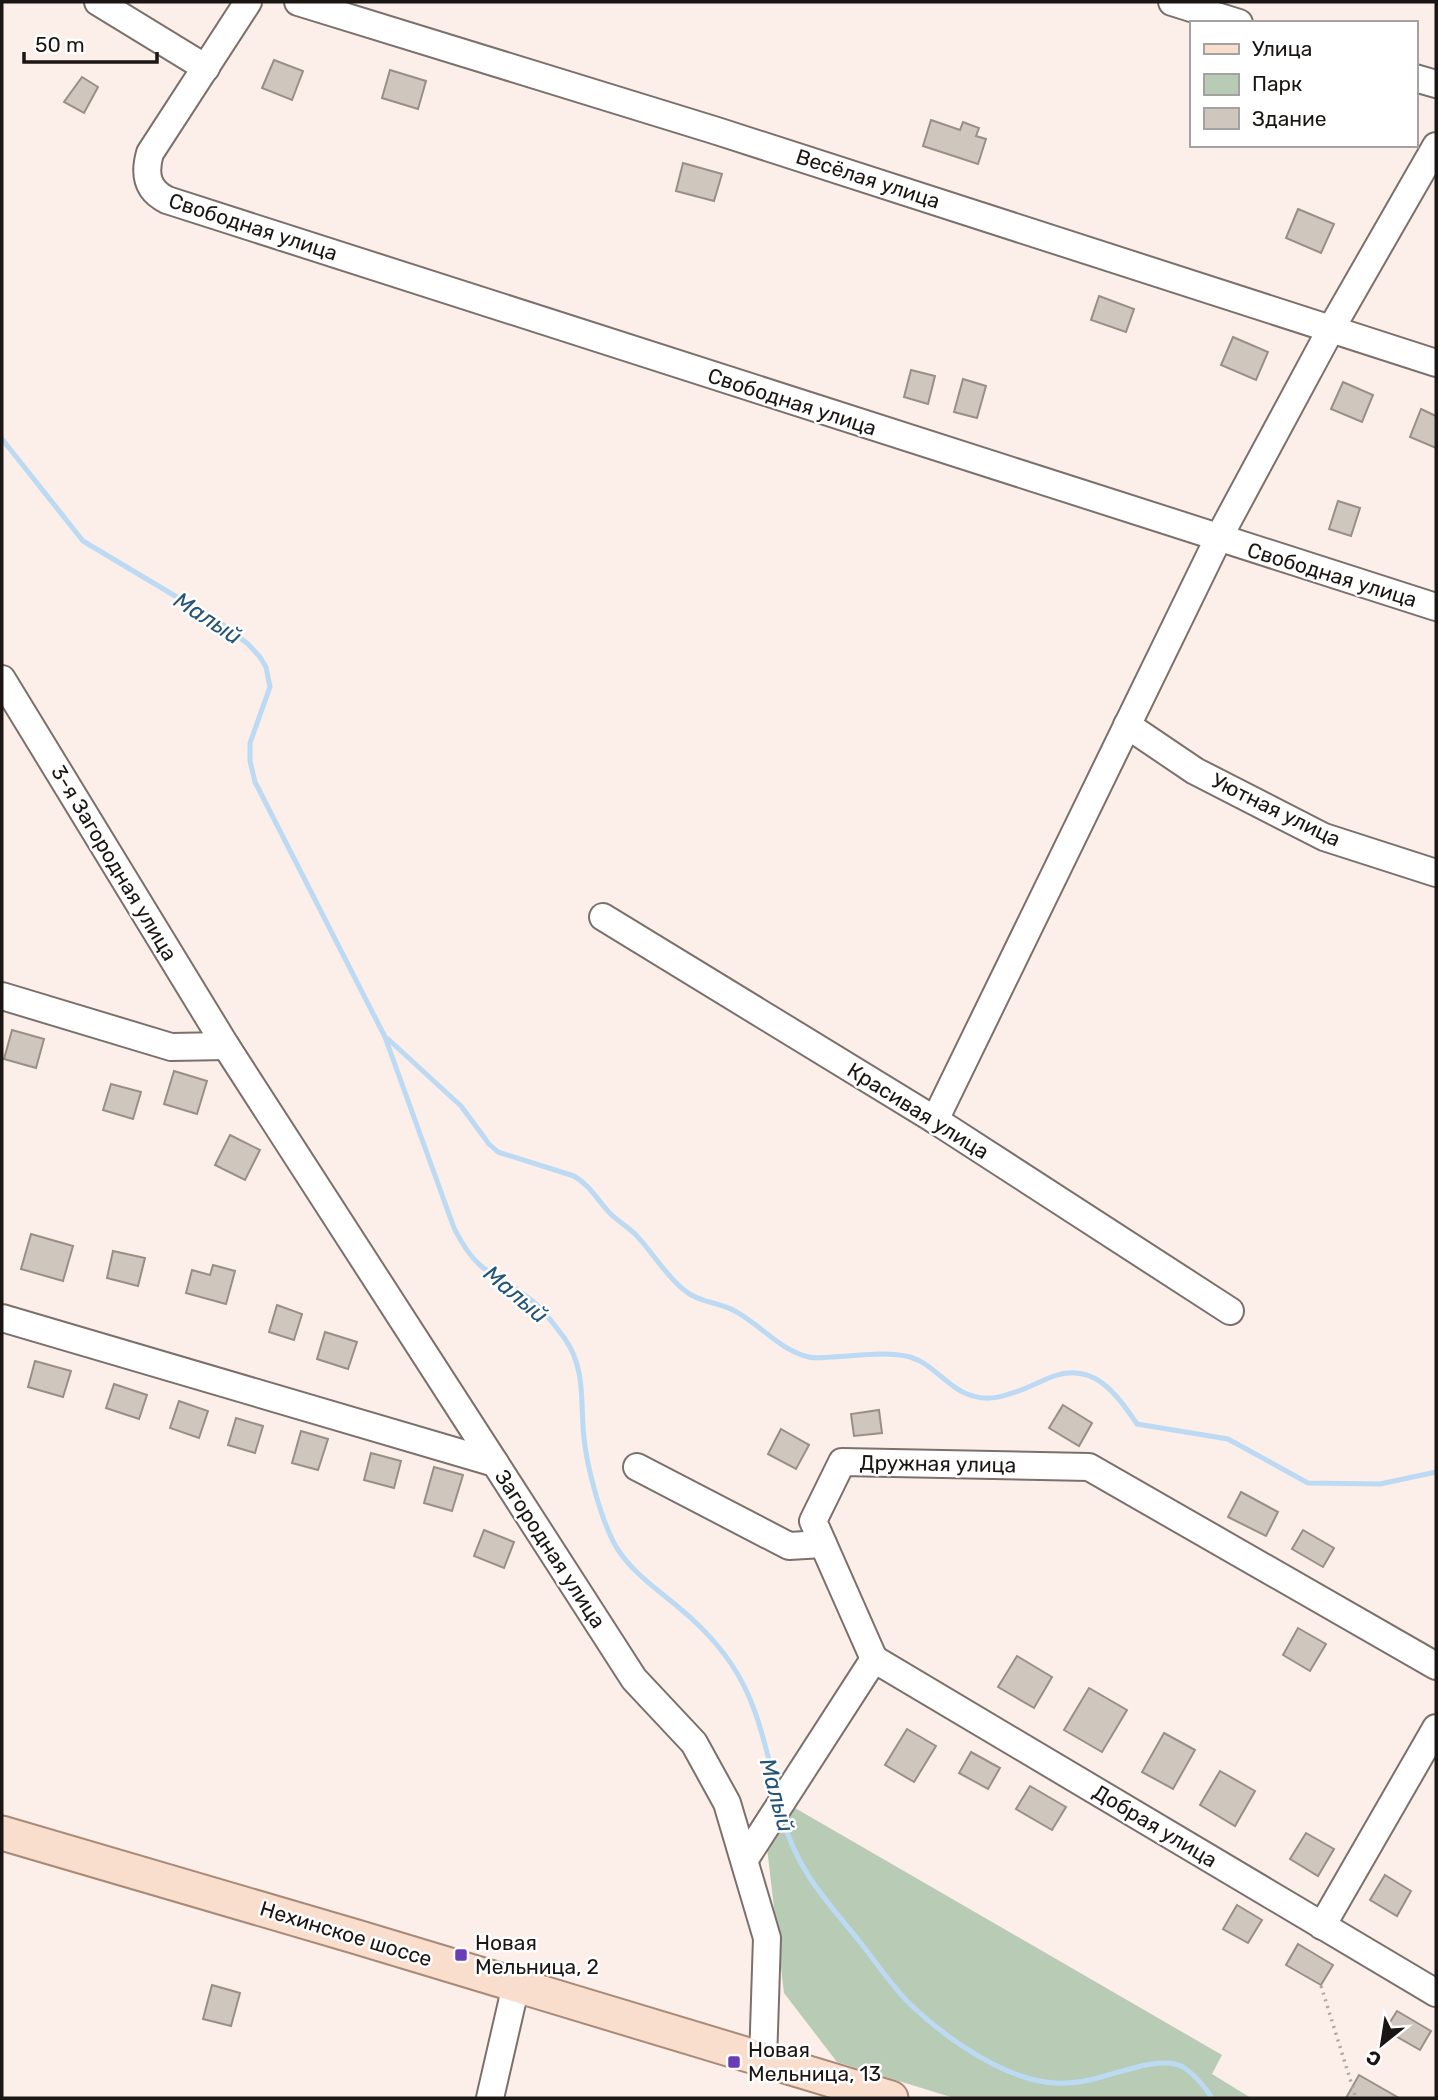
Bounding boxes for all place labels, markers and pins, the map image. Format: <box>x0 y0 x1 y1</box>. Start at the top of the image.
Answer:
place label: Новая Мельница, 2 <box>475 1930 599 1979</box>
marker: Новая Мельница, 2 <box>453 1947 469 1963</box>
place label: Новая Мельница, 13 <box>748 2037 881 2086</box>
marker: Новая Мельница, 13 <box>726 2054 742 2070</box>

